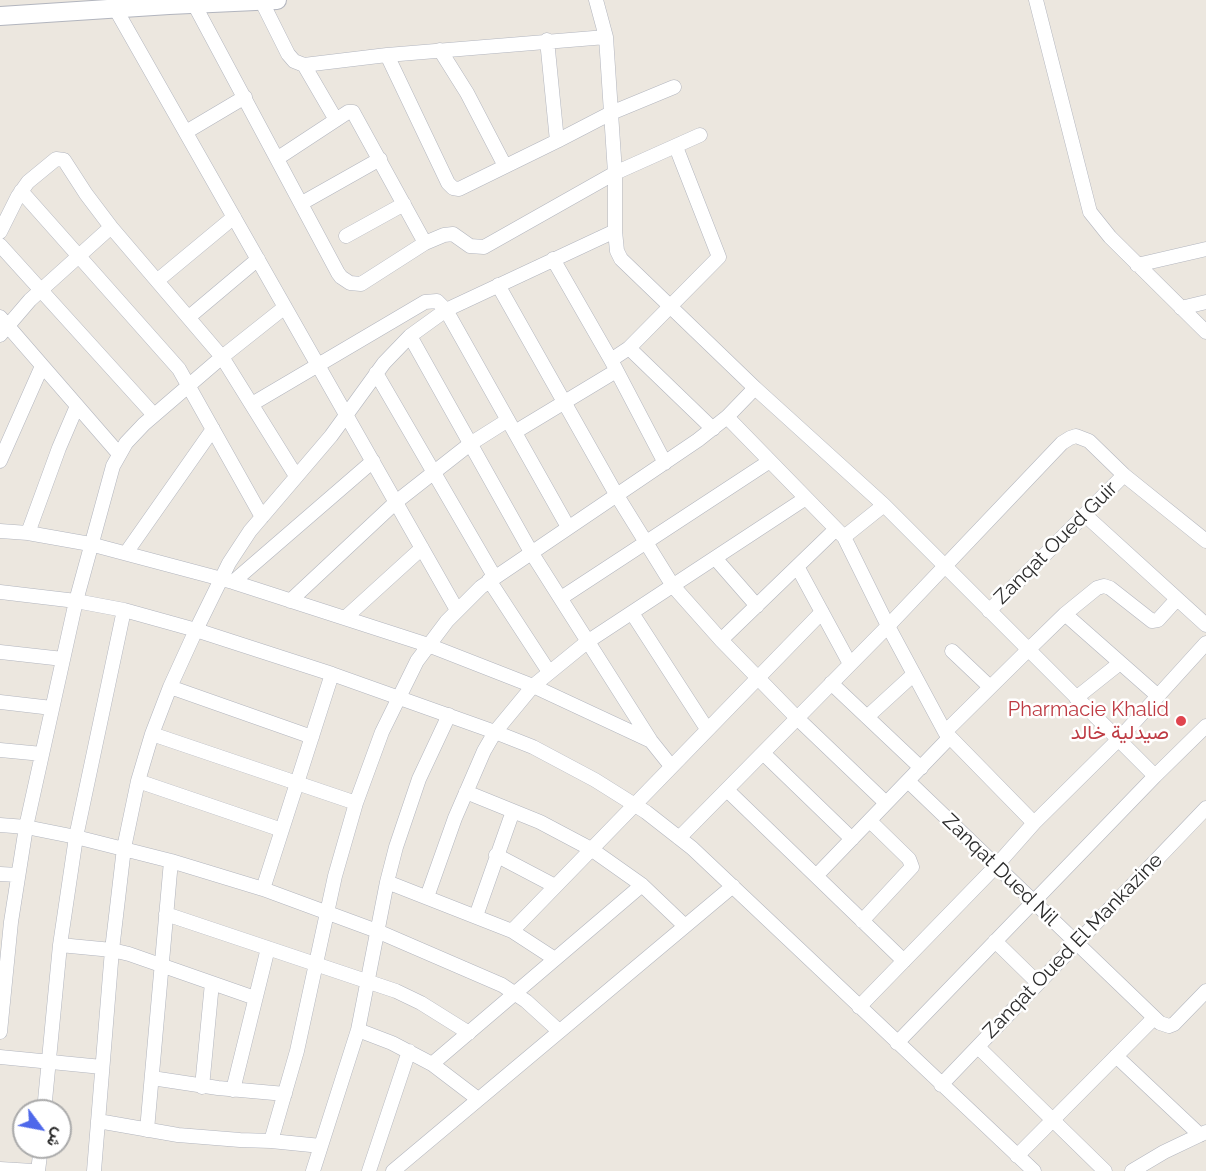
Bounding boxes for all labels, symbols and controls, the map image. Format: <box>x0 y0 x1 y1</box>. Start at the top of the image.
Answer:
street label: Zanqat Oued Guir <box>990 477 1122 609</box>
place label: Pharmacie Khalid صيدلية خالد <box>1008 698 1169 745</box>
marker: Pharmacie Khalid صيدلية خالد <box>1174 714 1188 728</box>
street label: Zanqat Dued Nil <box>937 809 1063 931</box>
street label: Zanqat Oued El Mankazine <box>978 848 1168 1044</box>
north arrow <box>12 1099 72 1159</box>
text: ش <box>43 1125 69 1151</box>

